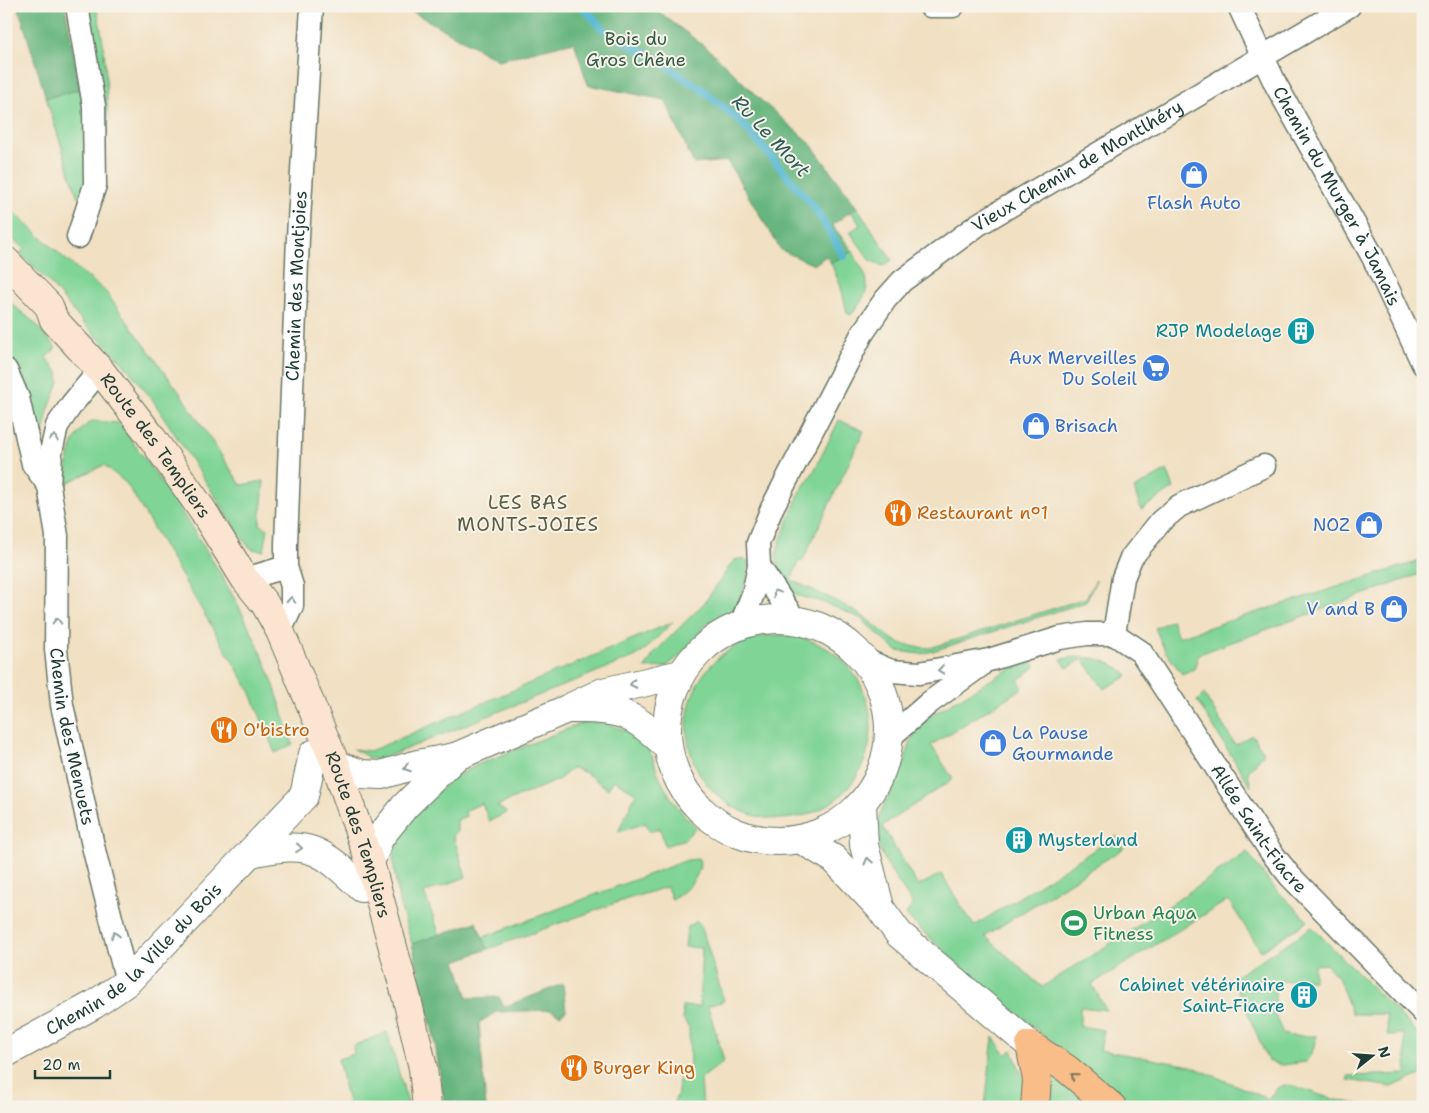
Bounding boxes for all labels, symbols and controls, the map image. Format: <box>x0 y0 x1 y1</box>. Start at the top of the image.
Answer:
park label: Bois du Gros Chêne <box>586 27 686 72</box>
street label: Chemin du Murger à Jamais <box>1267 82 1406 310</box>
water label: Ru Le Mort <box>726 90 816 183</box>
street label: Vieux Chemin de Montlhéry <box>967 95 1187 237</box>
shop icon: Flash Auto <box>1179 160 1209 190</box>
street label: Chemin des Montjoies <box>280 190 313 382</box>
place label: Flash Auto <box>1147 191 1241 215</box>
building icon: RJP Modelage <box>1286 316 1316 346</box>
place label: RJP Modelage <box>1156 319 1282 343</box>
place label: Aux Merveilles Du Soleil <box>1009 346 1138 391</box>
supermarket icon: Aux Merveilles Du Soleil <box>1141 353 1171 383</box>
street label: Route des Templiers <box>95 368 217 523</box>
shop icon: Brisach <box>1021 411 1051 441</box>
place label: Brisach <box>1055 414 1118 438</box>
one-way arrow <box>48 434 59 442</box>
district label: LES BAS MONTS-JOIES <box>457 490 599 537</box>
restaurant icon: Restaurant n°1 <box>883 498 913 528</box>
place label: Restaurant n°1 <box>917 501 1048 525</box>
shop icon: NOZ <box>1354 510 1384 540</box>
place label: NOZ <box>1313 513 1350 537</box>
one-way arrow <box>773 589 782 599</box>
shop icon: V and B <box>1379 594 1409 624</box>
one-way arrow <box>286 595 297 603</box>
place label: V and B <box>1306 597 1375 621</box>
one-way arrow <box>51 617 62 625</box>
street label: Chemin des Menuets <box>44 646 100 828</box>
one-way arrow <box>937 664 945 675</box>
one-way arrow <box>629 678 638 689</box>
restaurant icon: O'bistro <box>209 715 239 745</box>
place label: O'bistro <box>243 718 310 742</box>
place label: La Pause Gourmande <box>1012 721 1114 766</box>
shop icon: La Pause Gourmande <box>978 728 1008 758</box>
street label: Route des Templiers <box>320 748 396 921</box>
street label: Allée Saint-Fiacre <box>1205 760 1312 898</box>
one-way arrow <box>403 762 412 772</box>
building icon: Mysterland <box>1004 825 1034 855</box>
place label: Mysterland <box>1038 828 1138 852</box>
one-way arrow <box>295 842 303 853</box>
one-way arrow <box>864 857 874 865</box>
street label: Chemin de la Ville du Bois <box>41 878 227 1041</box>
place label: Urban Aqua Fitness <box>1093 901 1197 946</box>
sports icon: Urban Aqua Fitness <box>1059 908 1089 938</box>
one-way arrow <box>111 931 121 939</box>
place label: Cabinet vétérinaire Saint-Fiacre <box>1119 973 1285 1018</box>
building icon: Cabinet vétérinaire Saint-Fiacre <box>1289 980 1319 1010</box>
north arrow <box>1346 1030 1396 1080</box>
text: N <box>1374 1044 1395 1060</box>
scale bar <box>35 1048 110 1080</box>
restaurant icon: Burger King <box>559 1053 589 1083</box>
text: 20 m <box>42 1055 81 1075</box>
place label: Burger King <box>593 1056 695 1080</box>
one-way arrow <box>1071 1072 1080 1081</box>

